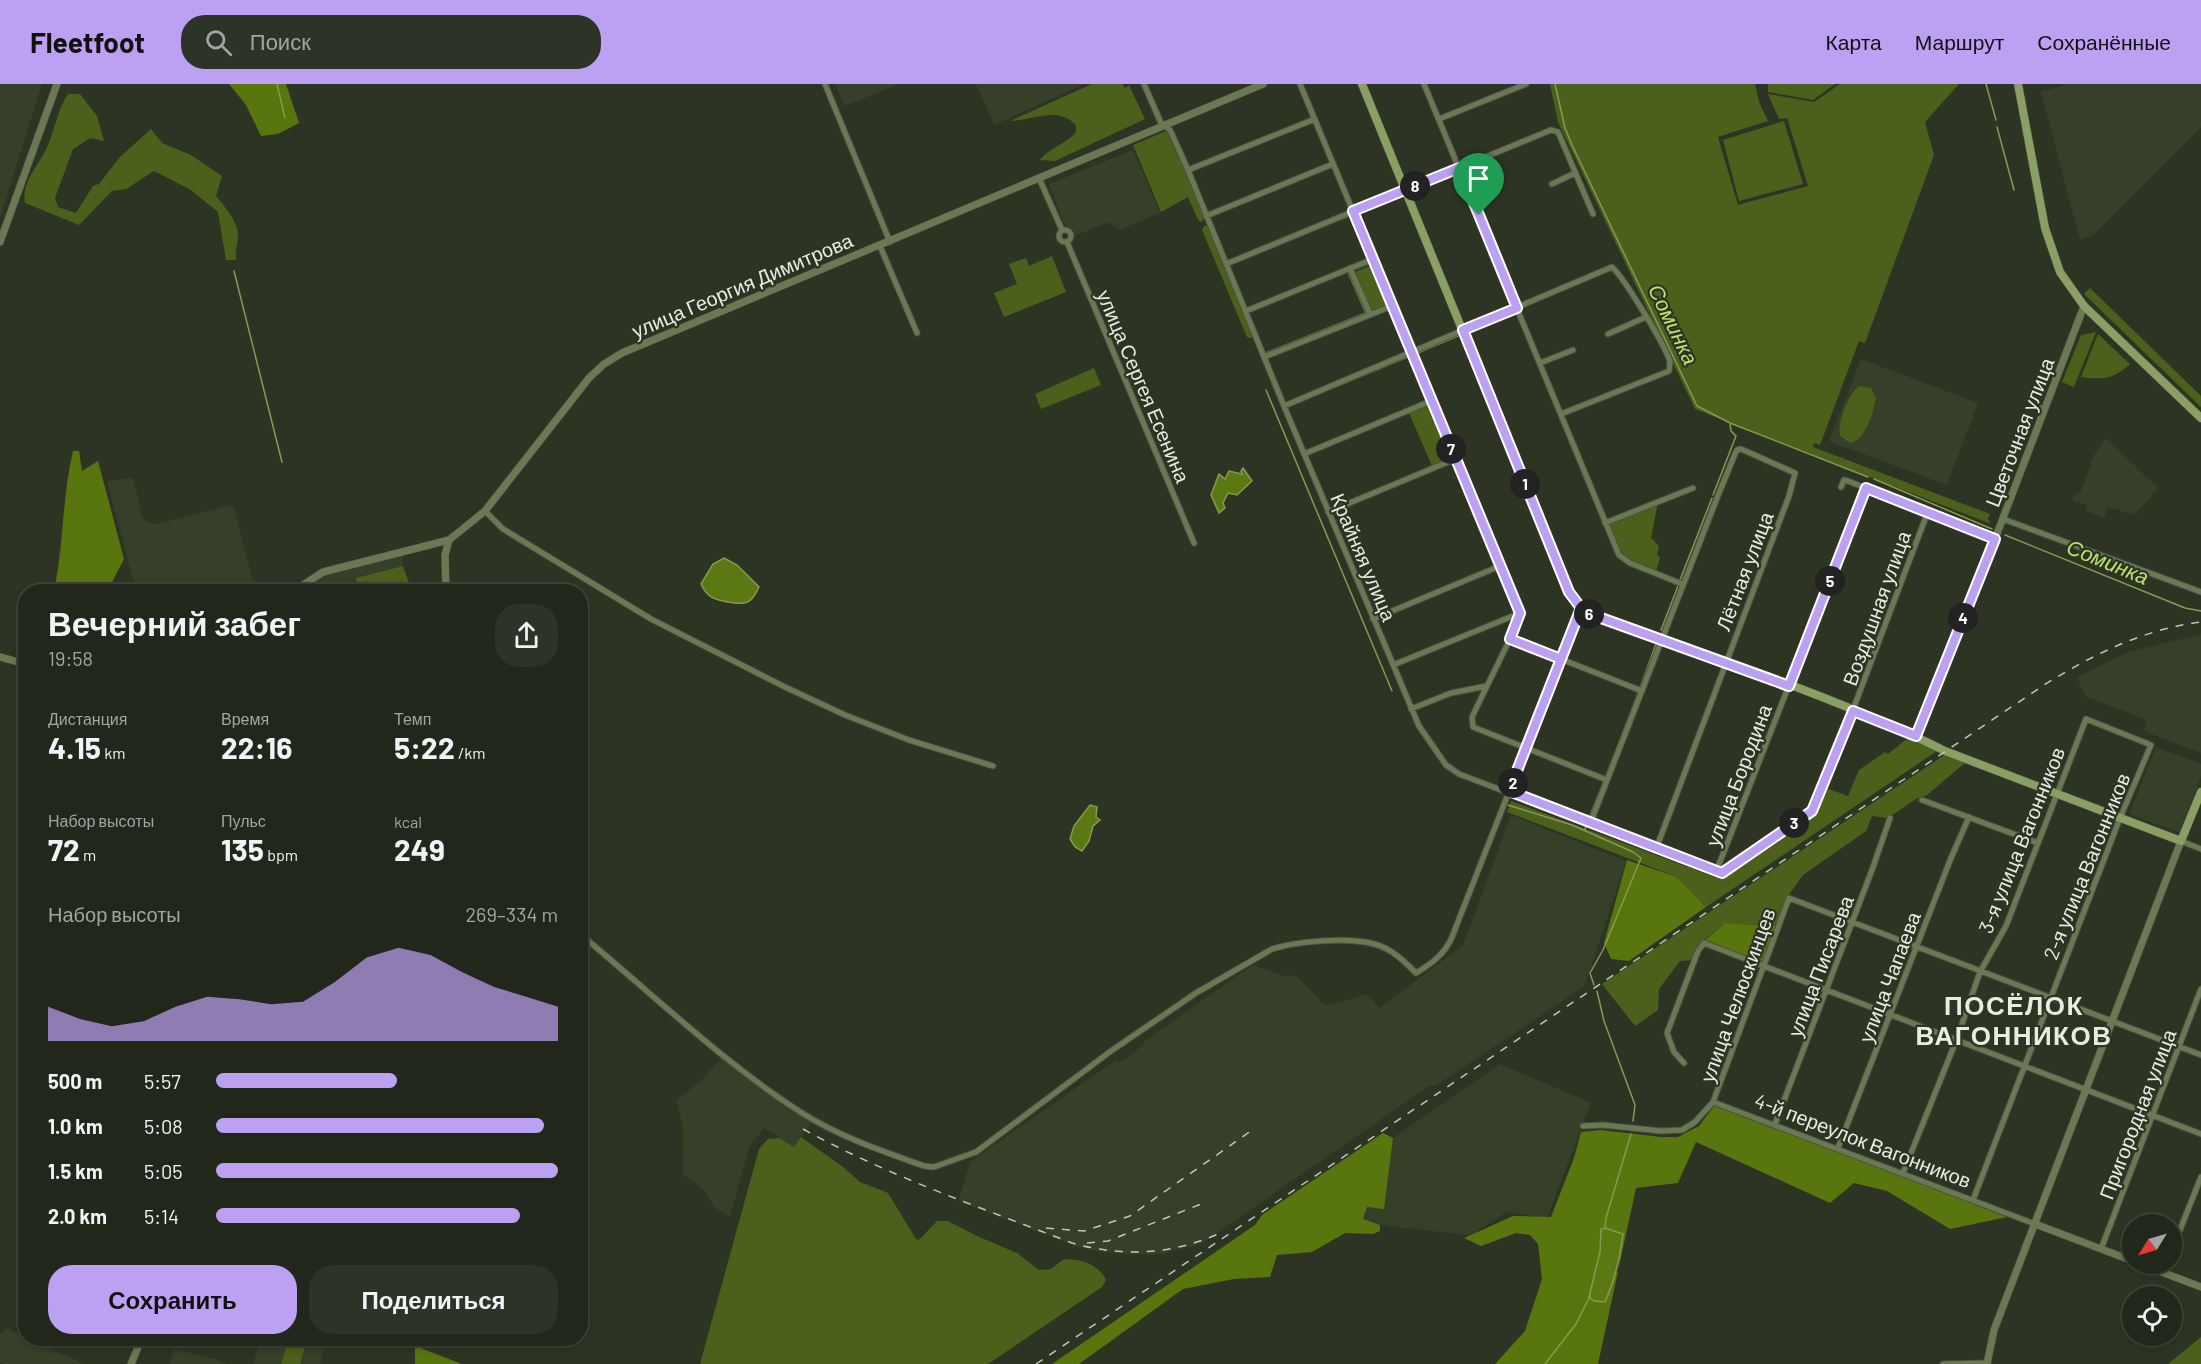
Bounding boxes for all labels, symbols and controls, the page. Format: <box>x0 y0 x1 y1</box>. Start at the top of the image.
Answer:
search box <box>181 15 601 69</box>
text: Fleetfoot <box>30 25 145 59</box>
icon: search <box>202 26 235 59</box>
text: Поиск <box>250 28 311 54</box>
text: Карта <box>1826 29 1882 54</box>
text: Маршрут <box>1915 29 2004 54</box>
text: Сохранённые <box>2037 29 2171 54</box>
pin <box>1453 153 1504 215</box>
icon: arrive <box>1462 162 1495 195</box>
pin: 8 <box>1400 171 1430 201</box>
text: 8 <box>1411 176 1419 195</box>
street label: улица Георгия Димитрова <box>628 227 857 342</box>
water label: Соминка <box>1644 280 1704 368</box>
street label: улица Сергея Есенина <box>1092 286 1196 487</box>
street label: Цветочная улица <box>1980 353 2059 510</box>
pin: 7 <box>1436 434 1466 464</box>
text: 7 <box>1447 439 1455 458</box>
pin: 1 <box>1510 469 1540 499</box>
text: 1 <box>1522 474 1528 493</box>
street label: Крайняя улица <box>1326 489 1402 625</box>
street label: Лётная улица <box>1710 507 1778 634</box>
street label: Воздушная улица <box>1837 527 1915 689</box>
water label: Соминка <box>2063 533 2153 589</box>
pin: 5 <box>1815 566 1845 596</box>
text: 5 <box>1826 571 1834 590</box>
pin: 6 <box>1574 599 1604 629</box>
text: Вечерний забег <box>48 603 301 643</box>
pin: 4 <box>1948 603 1978 633</box>
button: share <box>495 604 558 667</box>
text: 6 <box>1585 604 1593 623</box>
text: 4 <box>1958 608 1968 627</box>
text: 19:58 <box>48 646 93 670</box>
street label: улица Бородина <box>1700 700 1776 849</box>
text: Дистанция <box>48 709 127 728</box>
text: Время <box>221 709 269 728</box>
text: Темп <box>394 709 431 728</box>
text: 4.15 <box>48 729 101 765</box>
text: 22:16 <box>221 729 292 765</box>
text: 5:22 <box>394 729 455 765</box>
text: km <box>101 743 126 762</box>
text: /km <box>455 743 486 762</box>
street label: 3-я улица Вагонников <box>1973 744 2069 936</box>
pin: 2 <box>1498 768 1528 798</box>
street label: 2-я улица Вагонников <box>2038 769 2134 963</box>
text: 2 <box>1509 773 1517 792</box>
pin: 3 <box>1779 808 1809 838</box>
text: Набор высоты <box>48 811 154 830</box>
text: Пульс <box>221 811 266 830</box>
text: kcal <box>394 812 422 831</box>
text: 3 <box>1790 813 1798 832</box>
text: 72 <box>48 831 80 867</box>
text: 135 <box>221 831 264 867</box>
text: 249 <box>394 831 445 867</box>
text: m <box>80 845 96 864</box>
text: bpm <box>264 845 298 864</box>
street label: улица Писарева <box>1782 891 1858 1040</box>
text: Набор высоты <box>48 902 181 926</box>
text: 269–334 m <box>465 902 558 926</box>
street label: улица Челюскинцев <box>1694 905 1780 1085</box>
street label: улица Чапаева <box>1853 907 1925 1046</box>
district label: ПОСЁЛОК ВАГОННИКОВ <box>1916 989 2113 1050</box>
street label: Пригородная улица <box>2094 1025 2181 1202</box>
text: 500 m <box>48 1069 102 1093</box>
text: 5:57 <box>144 1069 181 1093</box>
street label: 4-й переулок Вагонников <box>1751 1088 1975 1192</box>
text: 1.0 km <box>48 1114 103 1138</box>
text: 5:08 <box>144 1114 183 1138</box>
text: 1.5 km <box>48 1159 103 1183</box>
text: 5:05 <box>144 1159 183 1183</box>
text: 2.0 km <box>48 1204 107 1228</box>
text: 5:14 <box>144 1204 179 1228</box>
north arrow <box>2122 1214 2182 1274</box>
map controls <box>2122 1214 2182 1346</box>
button: Сохранить <box>48 1265 297 1334</box>
button: Поделиться <box>309 1265 558 1334</box>
button: locate <box>2122 1286 2182 1346</box>

